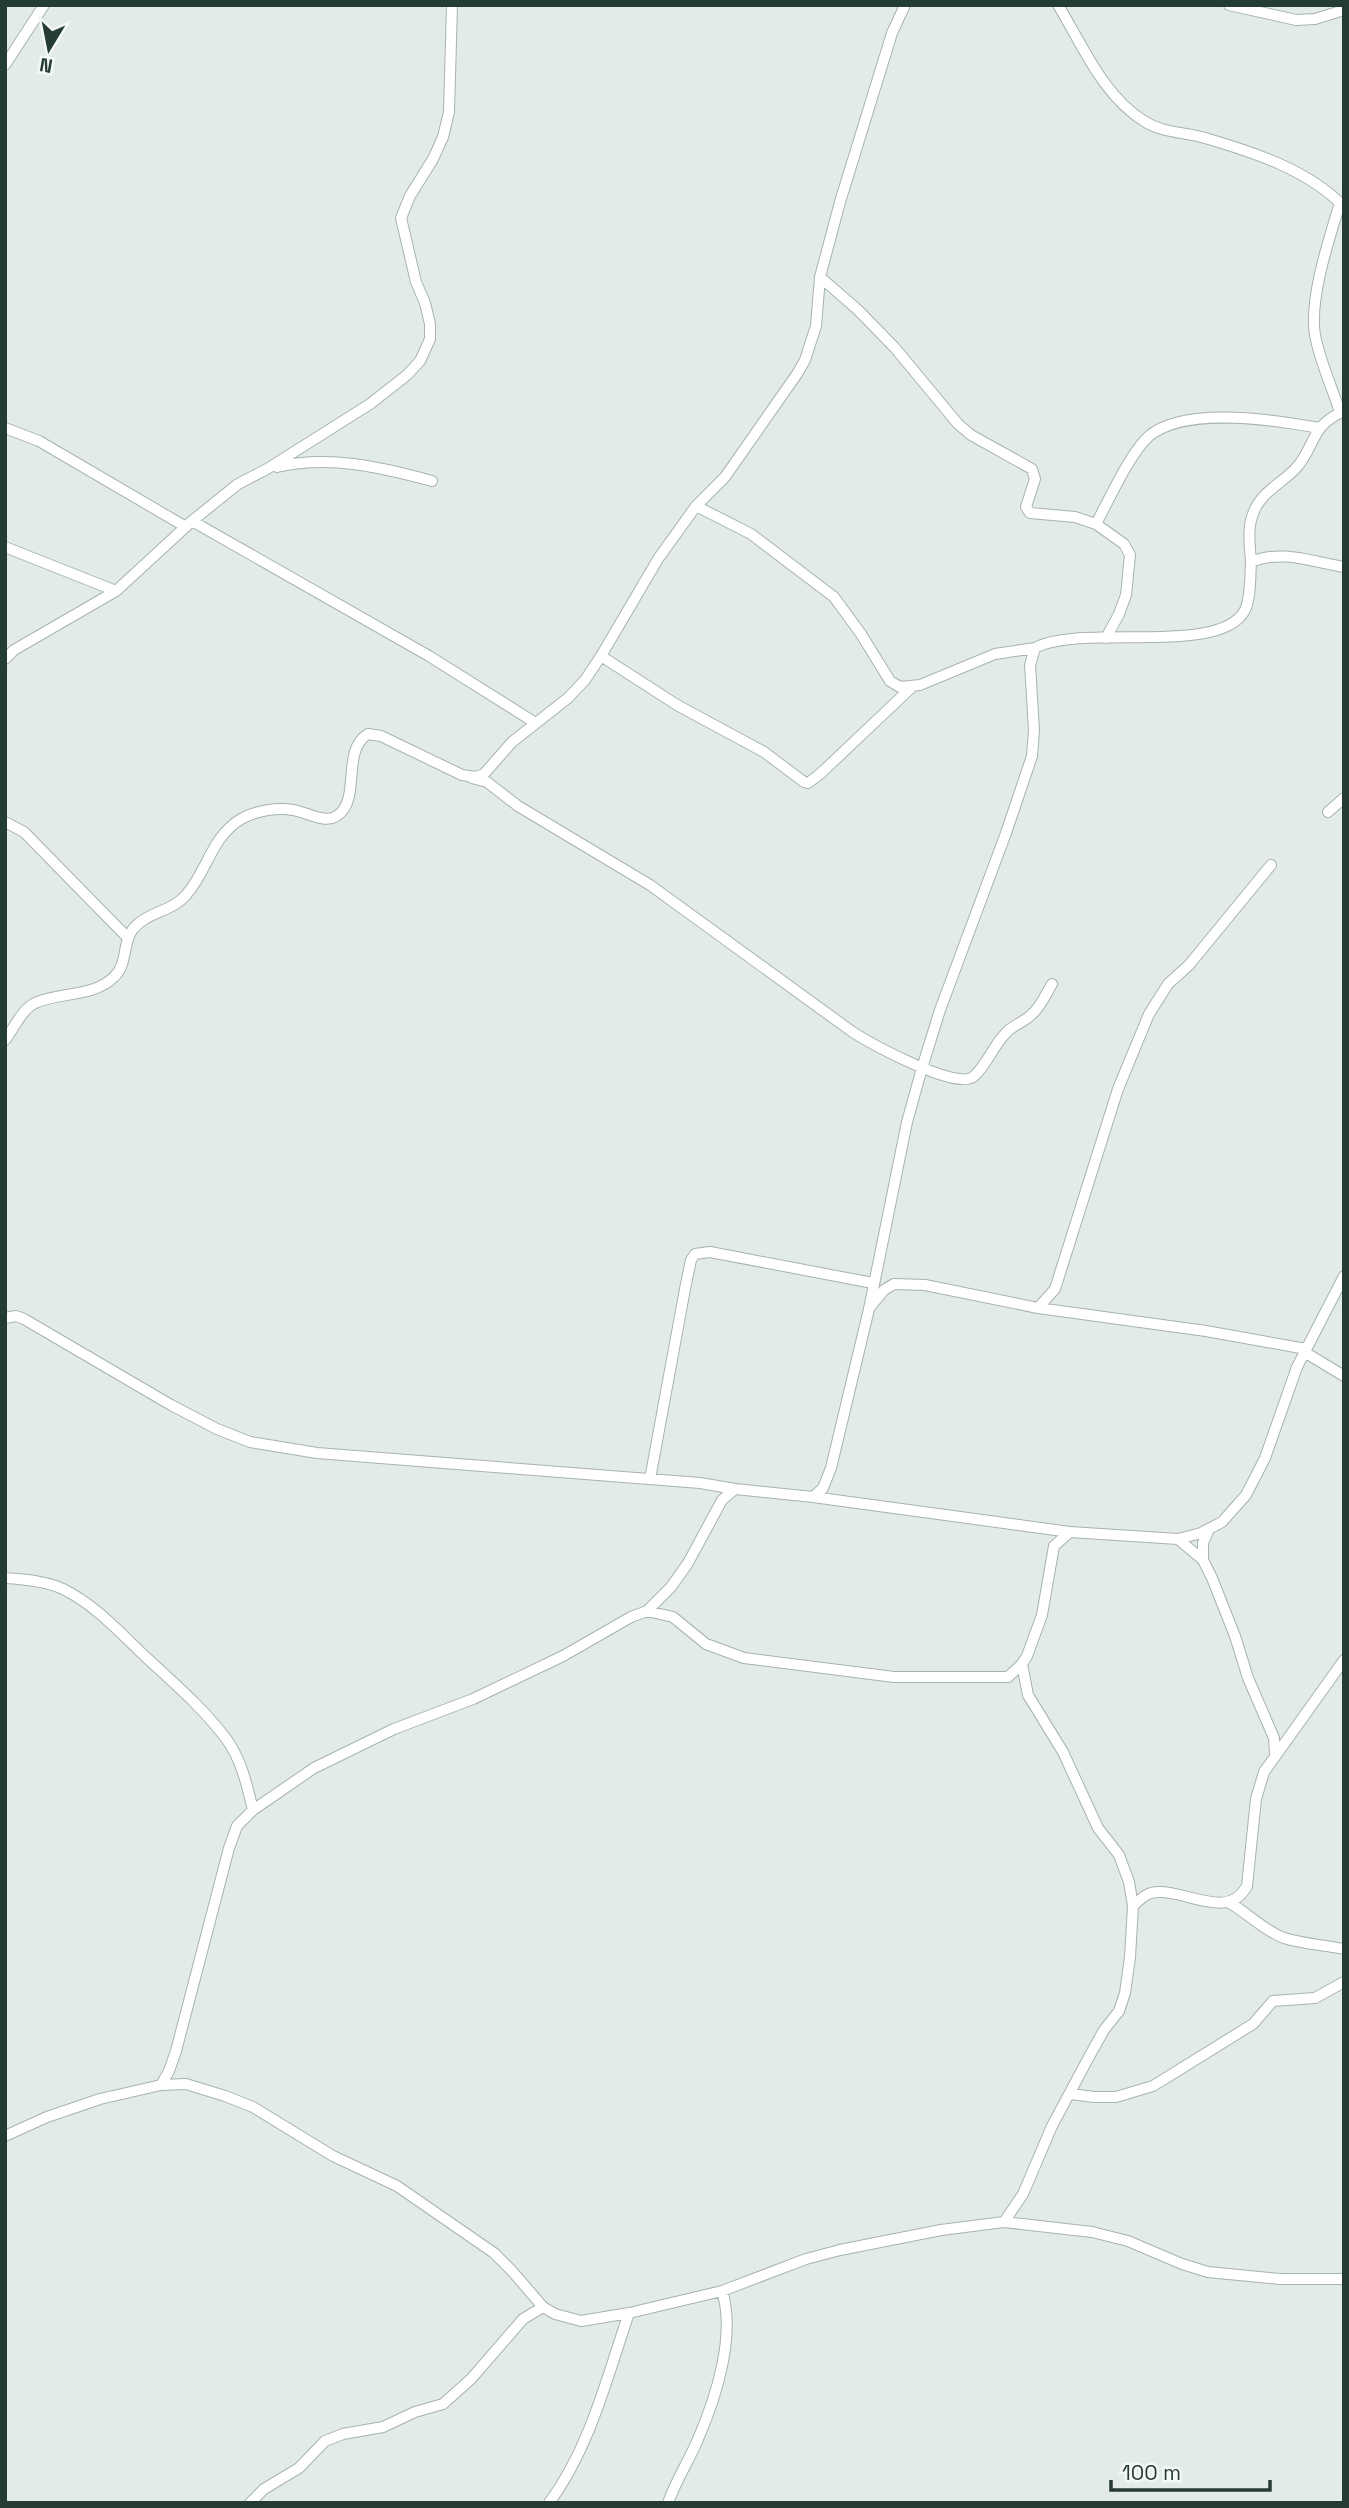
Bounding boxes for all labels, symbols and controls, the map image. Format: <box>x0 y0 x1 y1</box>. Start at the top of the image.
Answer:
north arrow <box>14 14 84 84</box>
text: N <box>38 52 55 79</box>
scale bar <box>1111 2448 1270 2492</box>
text: 100 m <box>1122 2459 1181 2486</box>

